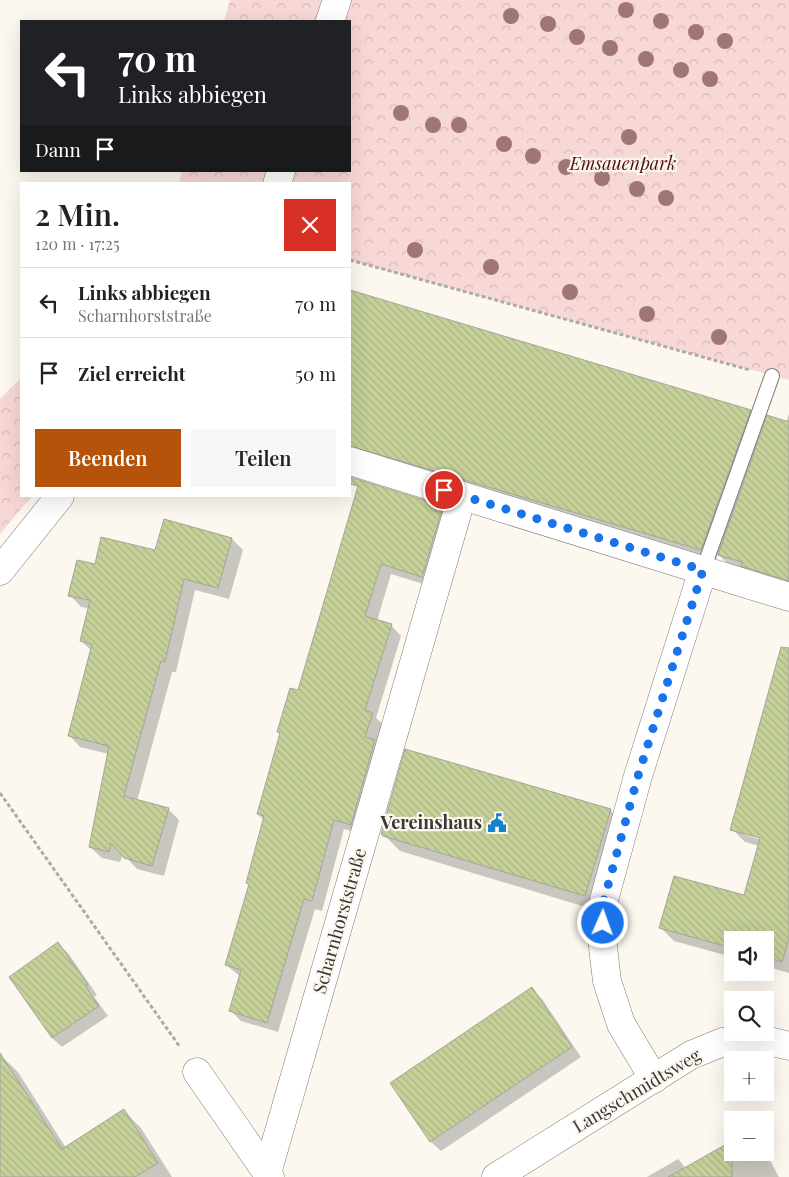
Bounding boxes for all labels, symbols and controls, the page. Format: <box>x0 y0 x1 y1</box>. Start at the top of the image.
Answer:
text: 70 m <box>118 34 196 81</box>
icon: left <box>35 40 100 105</box>
text: Links abbiegen <box>118 79 267 109</box>
icon: arrive <box>91 135 119 163</box>
text: Dann <box>35 136 81 162</box>
park label: Emsauenpark <box>569 151 676 175</box>
text: 2 Min. <box>35 194 120 234</box>
button: close <box>284 199 336 251</box>
text: 120 m · 17:25 <box>35 233 120 254</box>
text: Links abbiegen <box>78 279 211 305</box>
icon: left <box>35 289 63 317</box>
text: 70 m <box>295 290 336 316</box>
text: Scharnhorststraße <box>78 305 212 326</box>
icon: arrive <box>35 359 63 387</box>
text: Ziel erreicht <box>78 360 186 386</box>
text: 50 m <box>295 360 336 386</box>
button: Beenden <box>35 429 181 487</box>
button: Teilen <box>191 429 336 487</box>
pin <box>423 469 465 511</box>
icon: arrive <box>430 476 458 504</box>
place label: Vereinshaus <box>379 810 482 834</box>
public building icon: Vereinshaus <box>486 812 508 834</box>
street label: Scharnhorststraße <box>307 845 371 996</box>
position arrow <box>576 896 628 948</box>
map controls <box>724 931 774 1161</box>
button: sound <box>724 931 774 981</box>
button: search <box>724 991 774 1041</box>
street label: Langschmidtsweg <box>568 1042 705 1138</box>
button: + <box>724 1051 774 1101</box>
button: − <box>724 1111 774 1161</box>

